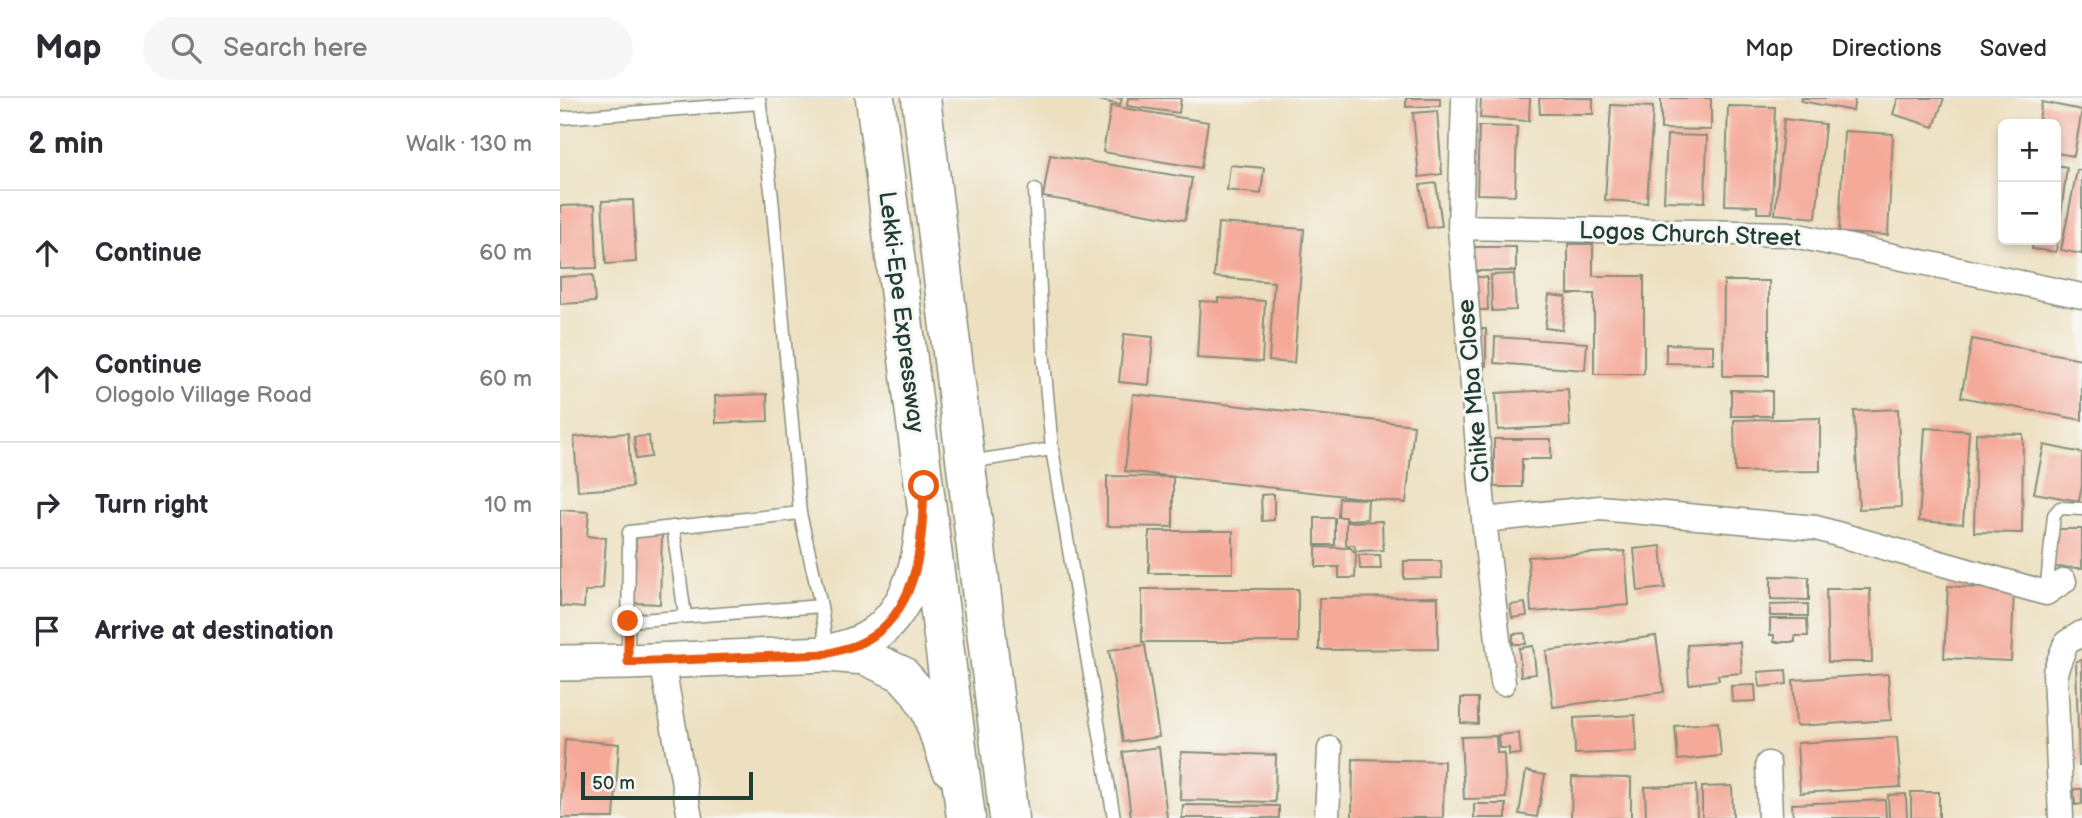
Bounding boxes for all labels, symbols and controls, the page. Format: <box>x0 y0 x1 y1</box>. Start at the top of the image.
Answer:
search box <box>143 17 633 80</box>
text: Map <box>35 28 101 68</box>
icon: search <box>167 29 205 67</box>
text: Search here <box>223 33 367 64</box>
text: Map <box>1745 34 1793 63</box>
text: Directions <box>1831 34 1942 63</box>
text: Saved <box>1980 34 2047 63</box>
map controls <box>1998 119 2061 245</box>
button: + <box>1998 119 2061 182</box>
text: 2 min <box>28 126 104 162</box>
text: Walk · 130 m <box>406 130 532 158</box>
button: − <box>1998 182 2061 245</box>
street label: Lekki-Epe Expressway <box>872 190 931 435</box>
street label: Logos Church Street <box>1578 216 1802 253</box>
icon: ahead <box>28 234 66 272</box>
text: Continue <box>95 238 202 269</box>
text: 60 m <box>479 239 532 267</box>
street label: Chike Mba Close <box>1451 298 1496 484</box>
text: Continue <box>95 350 202 381</box>
icon: ahead <box>28 360 66 398</box>
text: 60 m <box>479 365 532 393</box>
text: Ologolo Village Road <box>95 381 312 409</box>
route start <box>908 470 939 501</box>
icon: right <box>28 486 66 524</box>
text: Turn right <box>95 490 208 521</box>
text: 10 m <box>484 491 532 519</box>
route end <box>612 605 643 636</box>
icon: arrive <box>28 612 66 650</box>
text: Arrive at destination <box>95 616 334 647</box>
scale bar <box>581 769 752 801</box>
text: 50 m <box>592 772 635 795</box>

